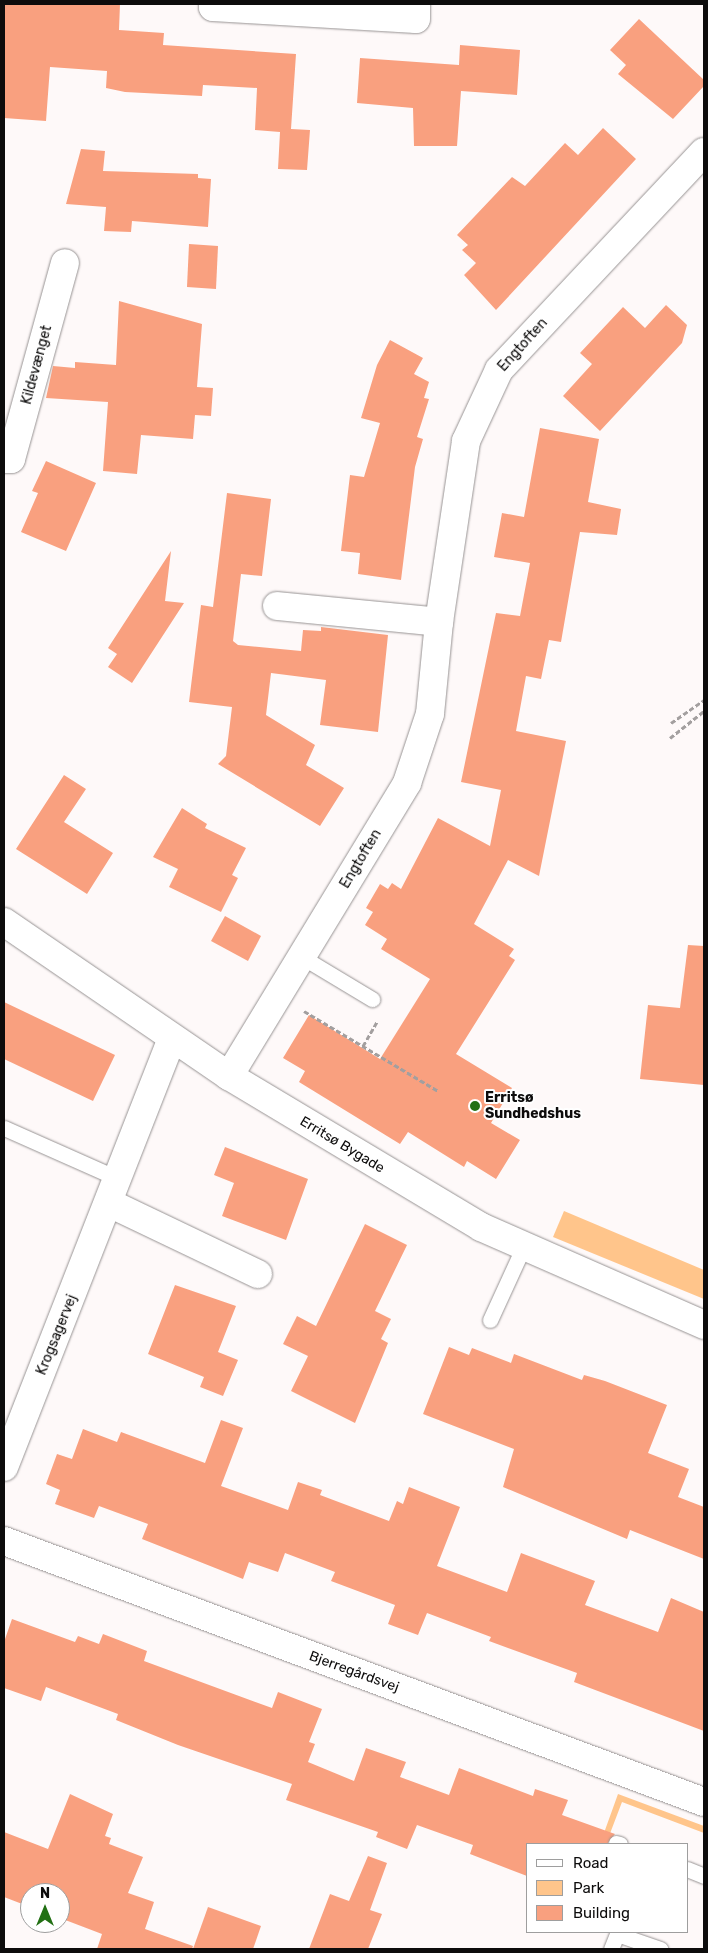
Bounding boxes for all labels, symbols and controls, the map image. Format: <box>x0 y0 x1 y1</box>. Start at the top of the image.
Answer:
street label: Engtoften <box>495 315 551 375</box>
street label: Kildevænget <box>18 324 56 406</box>
street label: Engtoften <box>337 826 385 892</box>
place label: Erritsø Sundhedshus <box>485 1090 581 1122</box>
marker: Erritsø Sundhedshus <box>469 1100 481 1112</box>
street label: Erritsø Bygade <box>297 1113 387 1177</box>
street label: Krogsagervej <box>33 1292 81 1378</box>
street label: Bjerregårdsvej <box>307 1648 401 1696</box>
legend <box>526 1843 688 1933</box>
text: Road <box>573 1854 609 1872</box>
text: Park <box>573 1879 604 1897</box>
north arrow <box>20 1883 70 1933</box>
text: N <box>40 1885 50 1902</box>
text: Building <box>573 1904 630 1922</box>

